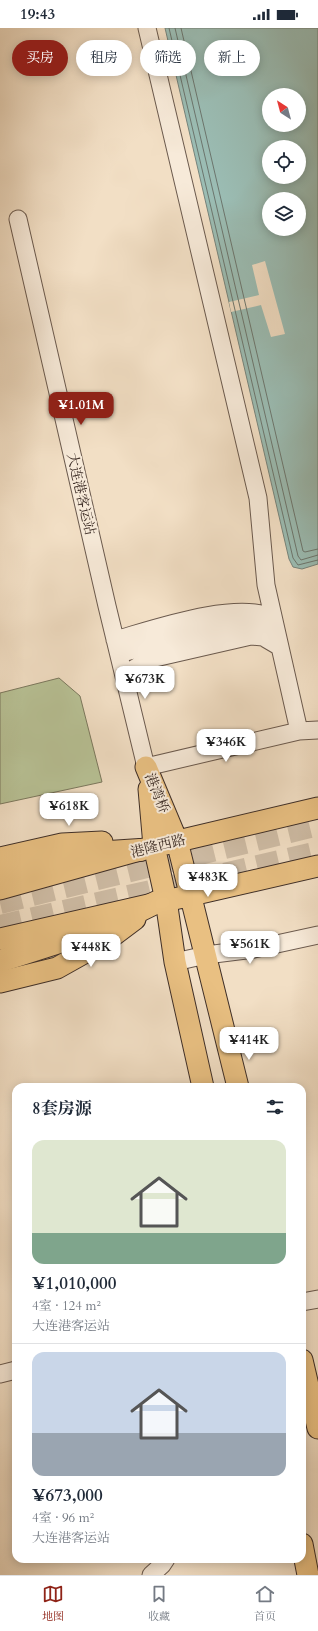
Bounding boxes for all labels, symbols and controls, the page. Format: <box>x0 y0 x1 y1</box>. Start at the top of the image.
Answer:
text: 19:43 <box>20 4 55 24</box>
chip: 买房 <box>12 40 68 76</box>
chip: 租房 <box>76 40 132 76</box>
chip: 筛选 <box>140 40 196 76</box>
chip: 新上 <box>204 40 260 76</box>
north arrow <box>262 88 306 132</box>
map controls <box>262 88 306 236</box>
button: locate <box>262 140 306 184</box>
button: layers <box>262 192 306 236</box>
pin: ¥1.01M <box>48 392 114 426</box>
text: ¥1.01M <box>58 396 104 414</box>
street label: 大连港客运站 <box>62 451 100 537</box>
pin: ¥673K <box>117 666 173 700</box>
text: ¥673K <box>125 670 165 688</box>
pin: ¥346K <box>198 729 254 763</box>
text: ¥346K <box>206 733 246 751</box>
street label: 港湾桥 <box>140 770 174 816</box>
pin: ¥618K <box>41 793 97 827</box>
text: ¥618K <box>49 797 89 815</box>
street label: 港隆西路 <box>129 830 187 862</box>
pin: ¥483K <box>180 864 236 898</box>
text: ¥483K <box>188 868 228 886</box>
pin: ¥561K <box>222 931 278 965</box>
pin: ¥448K <box>63 934 119 968</box>
text: ¥561K <box>230 935 270 953</box>
text: ¥448K <box>71 938 111 956</box>
pin: ¥414K <box>221 1027 277 1061</box>
text: ¥414K <box>229 1031 269 1049</box>
icon: filters <box>264 1096 286 1118</box>
text: 8套房源 <box>32 1097 92 1120</box>
icon: home <box>123 1166 195 1238</box>
text: ¥1,010,000 <box>32 1272 116 1295</box>
text: 4室 · 124 m² <box>32 1297 101 1315</box>
text: 大连港客运站 <box>32 1317 110 1335</box>
icon: home <box>123 1378 195 1450</box>
text: ¥673,000 <box>32 1484 103 1507</box>
text: 4室 · 96 m² <box>32 1509 94 1527</box>
text: 大连港客运站 <box>32 1529 110 1547</box>
tab: 地图 <box>42 1583 64 1624</box>
tab: 收藏 <box>148 1583 170 1624</box>
tab: 首页 <box>254 1583 276 1624</box>

